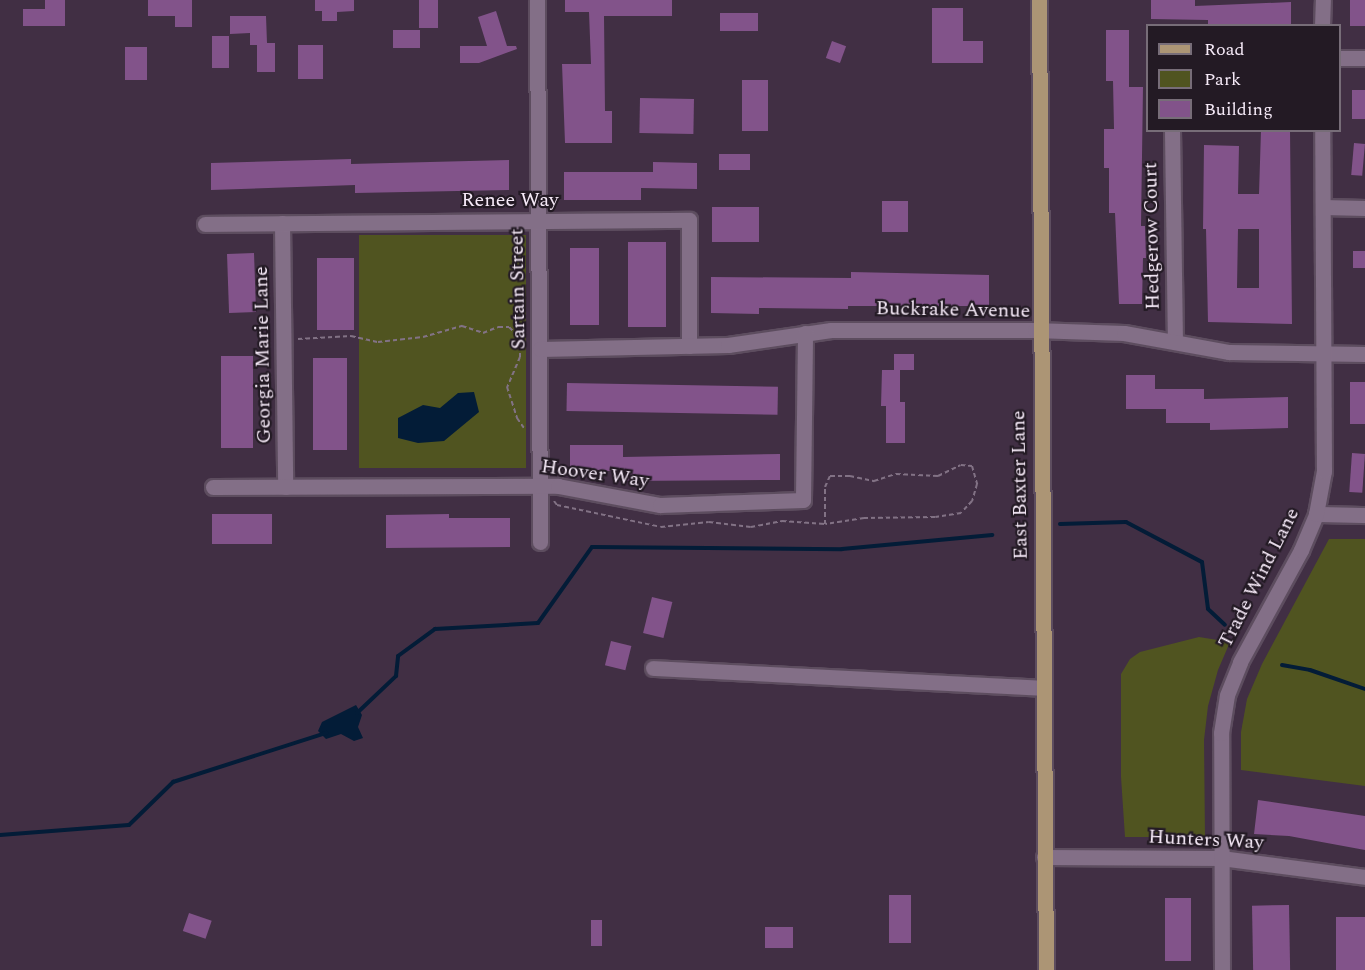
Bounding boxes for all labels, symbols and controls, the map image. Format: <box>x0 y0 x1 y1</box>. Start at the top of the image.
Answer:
legend <box>1146 24 1341 132</box>
text: Road <box>1204 36 1245 63</box>
text: Park <box>1204 66 1241 93</box>
text: Building <box>1204 96 1273 123</box>
street label: Hedgerow Court <box>1139 162 1165 310</box>
street label: Renee Way <box>461 188 559 212</box>
street label: Sartain Street <box>505 228 531 350</box>
street label: Georgia Marie Lane <box>249 266 277 444</box>
street label: Buckrake Avenue <box>876 297 1030 323</box>
street label: East Baxter Lane <box>1007 410 1033 560</box>
street label: Hoover Way <box>540 455 650 493</box>
street label: Trade Wind Lane <box>1213 504 1305 652</box>
street label: Hunters Way <box>1148 825 1264 855</box>

